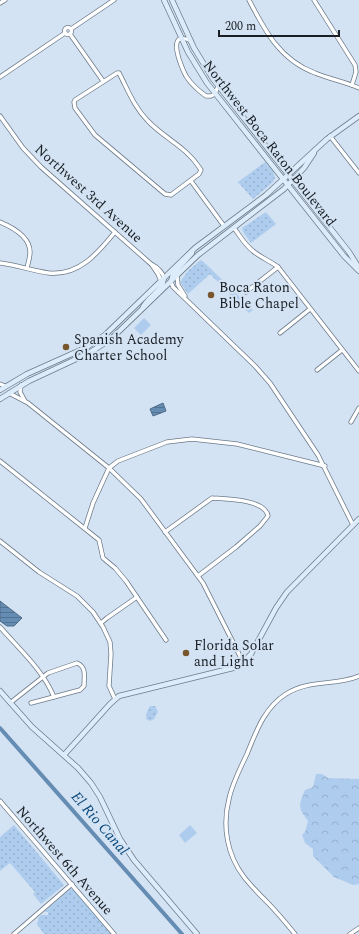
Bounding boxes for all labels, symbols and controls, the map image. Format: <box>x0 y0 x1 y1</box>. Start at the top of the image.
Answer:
scale bar <box>219 12 339 38</box>
text: 200 m <box>225 17 256 36</box>
street label: Northwest Boca Raton Boulevard <box>198 56 341 231</box>
street label: Northwest 3rd Avenue <box>30 139 148 248</box>
place label: Boca Raton Bible Chapel <box>219 277 299 314</box>
marker: Boca Raton Bible Chapel <box>206 290 216 300</box>
place label: Spanish Academy Charter School <box>74 329 185 366</box>
marker: Spanish Academy Charter School <box>61 342 71 352</box>
place label: Florida Solar and Light <box>194 635 274 672</box>
marker: Florida Solar and Light <box>181 648 191 658</box>
water label: El Rio Canal <box>65 786 134 861</box>
street label: Northwest 6th Avenue <box>11 801 118 920</box>

